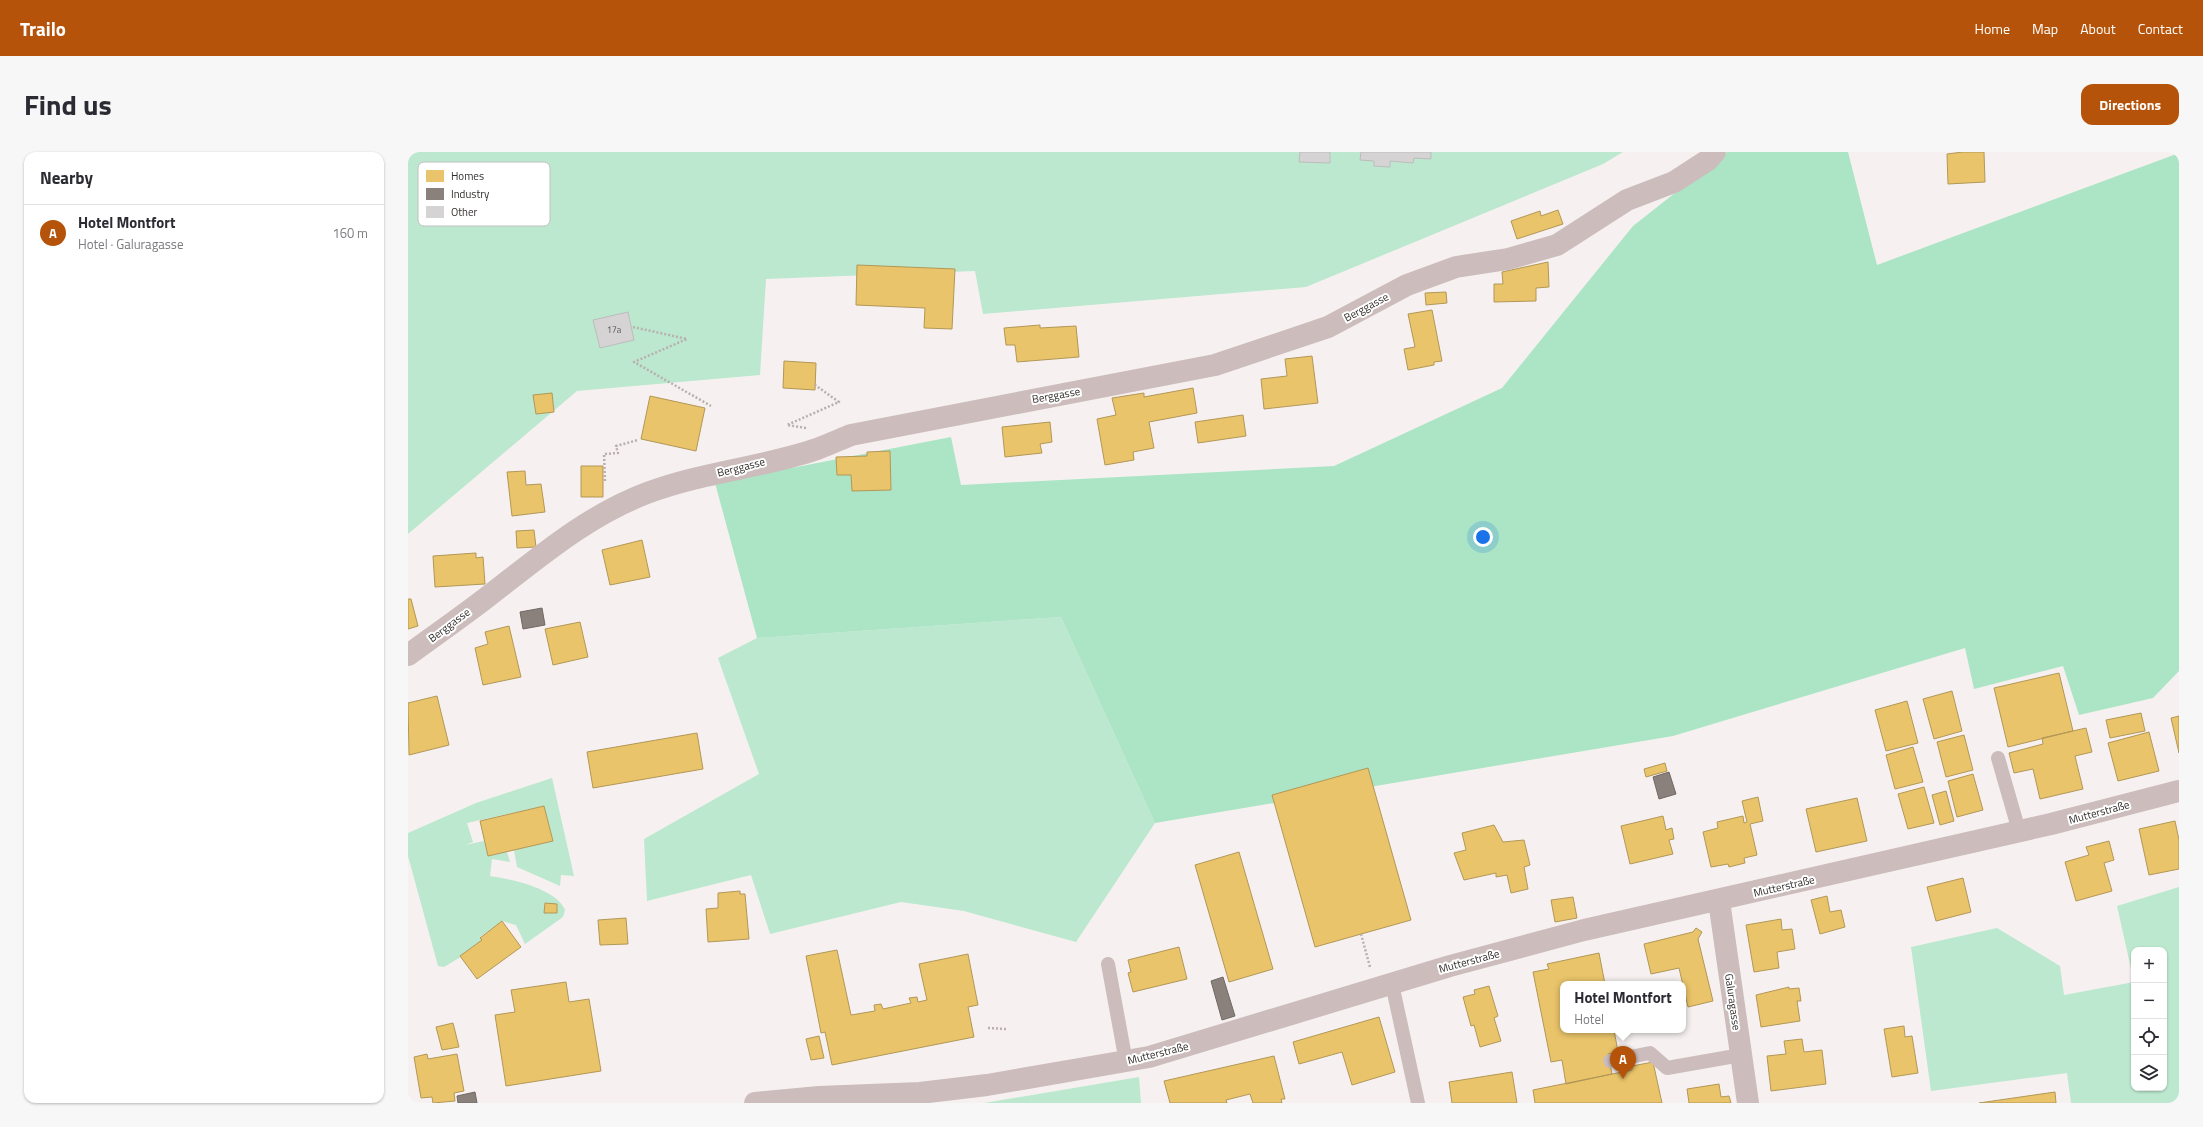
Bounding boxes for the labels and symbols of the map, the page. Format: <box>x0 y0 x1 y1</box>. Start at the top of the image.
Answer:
legend <box>418 162 550 226</box>
text: Homes <box>451 168 484 184</box>
text: Industry <box>451 186 490 202</box>
text: Other <box>451 204 478 220</box>
street label: Berggasse <box>1341 288 1392 325</box>
house number: 17a <box>607 323 622 336</box>
street label: Berggasse <box>1031 383 1082 407</box>
street label: Berggasse <box>715 453 767 481</box>
your location <box>1473 527 1493 547</box>
street label: Berggasse <box>425 604 474 646</box>
street label: Mutterstraße <box>2067 796 2132 828</box>
street label: Mutterstraße <box>1752 871 1817 901</box>
street label: Mutterstraße <box>1437 945 1502 977</box>
street label: Galuragasse <box>1721 973 1745 1032</box>
street label: Mutterstraße <box>1126 1038 1191 1068</box>
pin: A <box>1610 1046 1636 1079</box>

